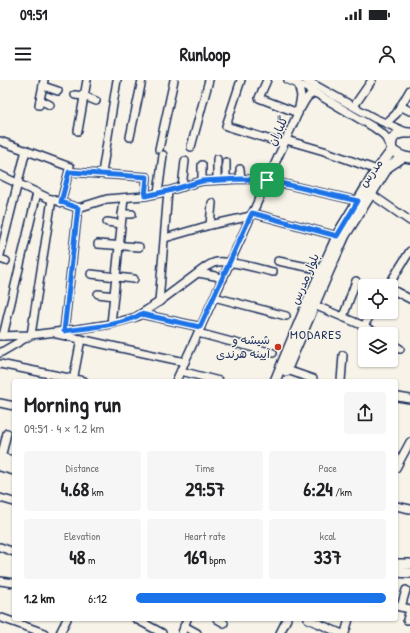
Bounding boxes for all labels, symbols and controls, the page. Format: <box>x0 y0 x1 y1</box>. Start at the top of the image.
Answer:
text: 09:51 <box>20 4 48 25</box>
text: Runloop <box>180 42 230 67</box>
icon: menu <box>12 43 34 65</box>
icon: person <box>376 43 398 65</box>
street label: گلباران <box>263 113 292 148</box>
street label: مدرس <box>355 155 387 190</box>
pin <box>250 163 284 197</box>
icon: arrive <box>256 169 278 191</box>
street label: بلوار مدرس <box>286 251 323 307</box>
map controls <box>358 279 398 367</box>
button: locate <box>358 279 398 319</box>
district label: MODARES <box>290 325 342 343</box>
button: layers <box>358 327 398 367</box>
place label: شیشه و آیینه هرندی <box>216 331 271 362</box>
marker: شیشه و آیینه هرندی <box>273 342 283 352</box>
text: Morning run <box>24 389 121 419</box>
button: share <box>344 392 386 434</box>
text: 09:51 · 4 × 1.2 km <box>24 419 104 437</box>
text: Distance <box>66 461 99 475</box>
text: Time <box>195 461 215 475</box>
text: Pace <box>319 461 337 475</box>
text: 4.68 <box>61 475 89 502</box>
text: 29:57 <box>185 475 225 502</box>
text: 6:24 <box>303 475 333 502</box>
text: km <box>89 485 104 499</box>
text: /km <box>333 485 352 499</box>
text: Elevation <box>64 529 101 543</box>
text: Heart rate <box>184 529 226 543</box>
text: kcal <box>320 529 336 543</box>
text: 48 <box>69 543 85 570</box>
text: 169 <box>184 543 207 570</box>
text: 337 <box>314 543 342 570</box>
text: m <box>85 553 95 567</box>
text: bpm <box>207 553 226 567</box>
text: 1.2 km <box>24 589 55 607</box>
text: 6:12 <box>88 589 107 607</box>

